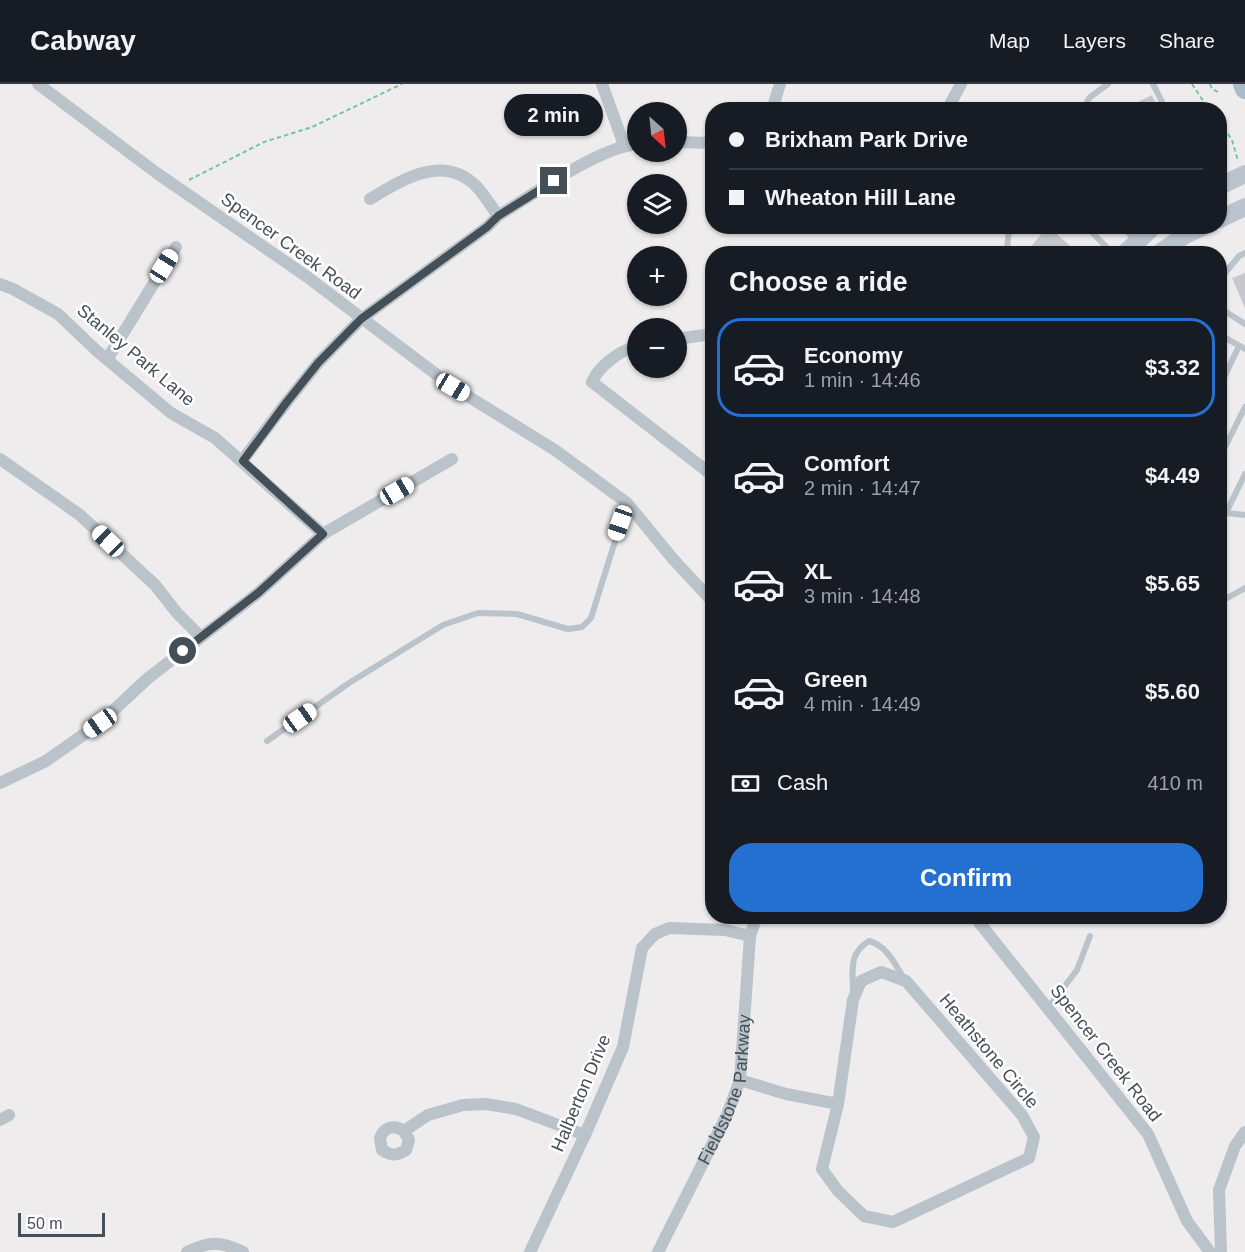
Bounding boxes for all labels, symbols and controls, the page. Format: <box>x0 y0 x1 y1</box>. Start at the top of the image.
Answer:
text: Cabway <box>30 25 136 56</box>
text: Map <box>989 29 1030 52</box>
text: Layers <box>1063 29 1126 52</box>
text: Share <box>1159 29 1215 52</box>
callout: 2 min <box>504 94 604 136</box>
north arrow <box>627 102 687 162</box>
map controls <box>627 102 687 378</box>
text: 2 min <box>527 104 580 126</box>
text: Brixham Park Drive <box>765 127 968 152</box>
route end <box>540 167 567 194</box>
button: layers <box>627 174 687 234</box>
text: Wheaton Hill Lane <box>765 185 956 210</box>
street label: Spencer Creek Road <box>217 189 365 303</box>
car <box>147 246 181 286</box>
button: + <box>627 246 687 306</box>
text: Choose a ride <box>729 267 908 297</box>
street label: Stanley Park Lane <box>73 300 199 410</box>
button: − <box>627 318 687 378</box>
icon: car <box>732 341 786 395</box>
text: Economy <box>804 343 903 368</box>
text: $3.32 <box>1145 355 1200 380</box>
text: 1 min · 14:46 <box>804 369 921 391</box>
car <box>433 370 473 404</box>
icon: car <box>732 449 786 503</box>
text: Comfort <box>804 451 890 476</box>
text: $4.49 <box>1145 463 1200 488</box>
car <box>377 474 417 508</box>
text: 2 min · 14:47 <box>804 477 921 499</box>
car <box>606 503 634 543</box>
car <box>89 522 127 560</box>
icon: car <box>732 557 786 611</box>
text: XL <box>804 559 832 584</box>
text: $5.65 <box>1145 571 1200 596</box>
text: 3 min · 14:48 <box>804 585 921 607</box>
route start <box>169 637 196 664</box>
icon: car <box>732 665 786 719</box>
text: Green <box>804 667 868 692</box>
text: $5.60 <box>1145 679 1200 704</box>
text: 4 min · 14:49 <box>804 693 921 715</box>
car <box>280 700 320 736</box>
car <box>80 705 120 741</box>
icon: cash <box>729 767 762 800</box>
text: Cash <box>777 770 828 795</box>
text: 410 m <box>1147 772 1203 794</box>
button: Confirm <box>729 843 1203 912</box>
street label: Spencer Creek Road <box>1046 981 1166 1125</box>
street label: Heathstone Circle <box>935 990 1043 1112</box>
street label: Fieldstone Parkway <box>694 1014 755 1168</box>
street label: Halberton Drive <box>547 1032 615 1154</box>
scale bar <box>18 1210 105 1238</box>
text: 50 m <box>27 1215 63 1232</box>

